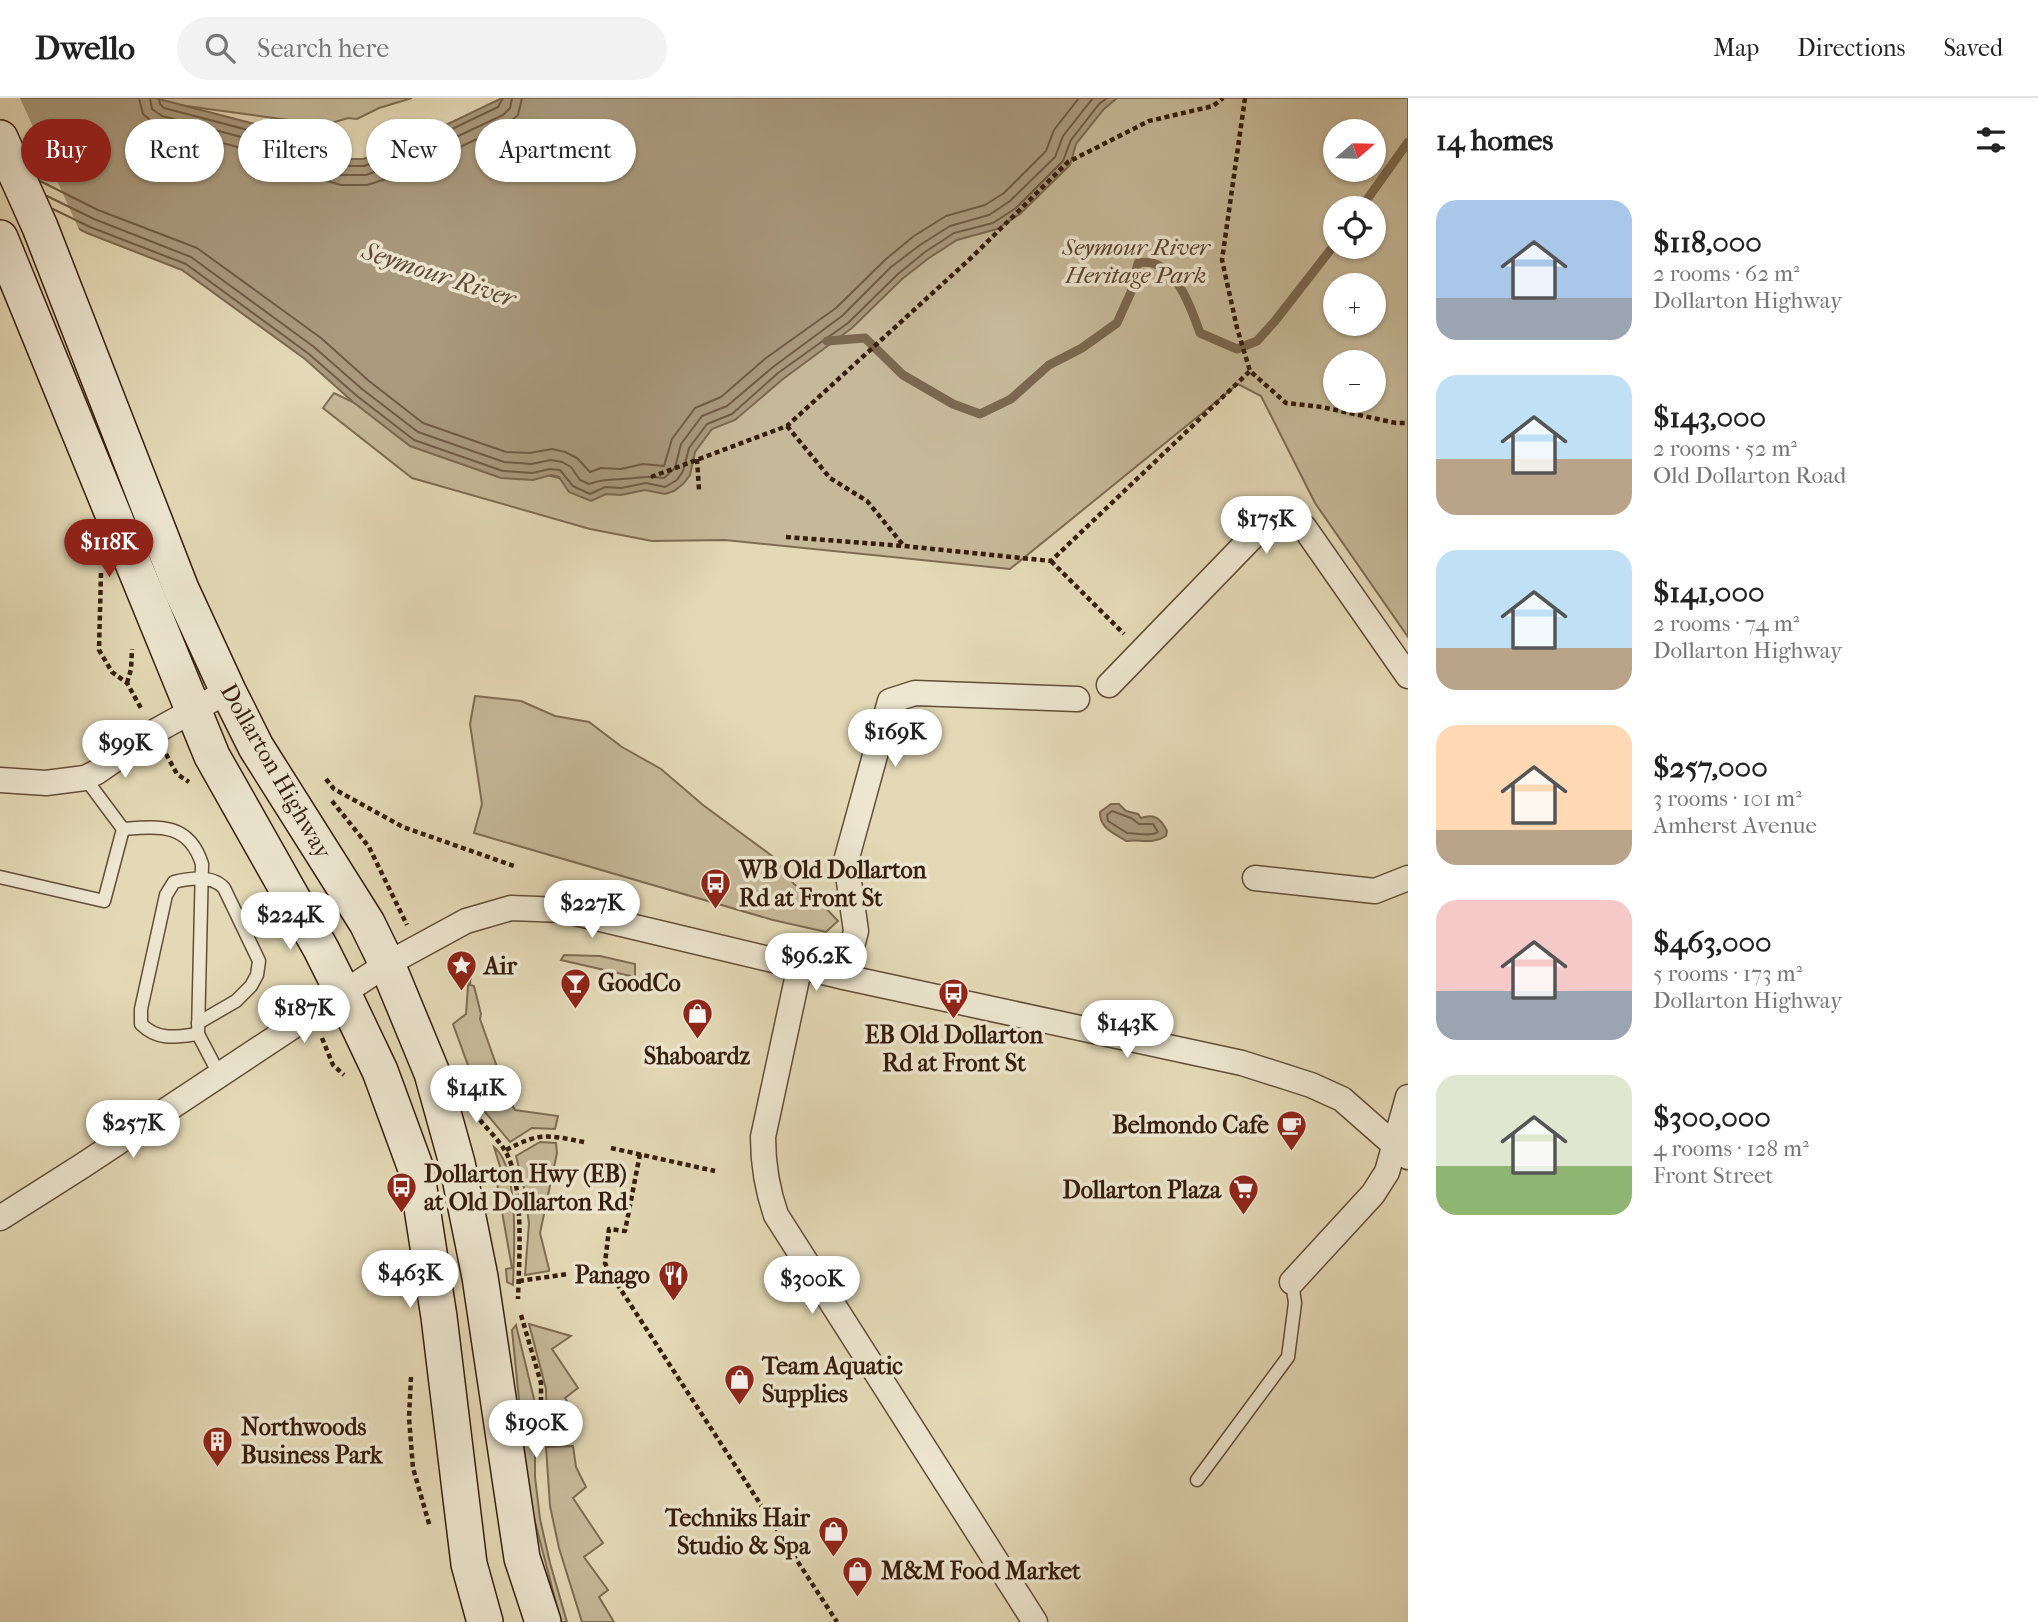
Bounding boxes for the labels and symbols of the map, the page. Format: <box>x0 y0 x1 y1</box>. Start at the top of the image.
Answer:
north arrow <box>1323 119 1386 182</box>
park label: Seymour River Heritage Park <box>1061 233 1212 289</box>
water label: Seymour River <box>357 235 522 315</box>
pin: $175K <box>1217 496 1315 556</box>
pin: $118K <box>60 519 158 579</box>
street label: Dollarton Highway <box>214 678 338 865</box>
pin: $169K <box>846 710 944 769</box>
pin: $99K <box>84 720 166 780</box>
place label: WB Old Dollarton Rd at Front St <box>738 856 928 912</box>
bus stop icon: WB Old Dollarton Rd at Front St <box>699 867 733 911</box>
pin: $227K <box>543 880 641 940</box>
pin: $224K <box>241 892 339 952</box>
pin: $96.2K <box>759 934 873 993</box>
place icon: Air <box>444 949 478 993</box>
place label: Air <box>482 952 518 980</box>
bar icon: GoodCo <box>558 966 592 1010</box>
place label: GoodCo <box>598 969 681 997</box>
bus stop icon: EB Old Dollarton Rd at Front St <box>937 976 971 1020</box>
pin: $187K <box>255 986 353 1045</box>
shop icon: Shaboardz <box>680 997 714 1041</box>
pin: $143K <box>1078 1000 1176 1060</box>
place label: EB Old Dollarton Rd at Front St <box>865 1021 1044 1077</box>
place label: Shaboardz <box>644 1042 751 1070</box>
pin: $141K <box>427 1066 525 1125</box>
pin: $257K <box>84 1100 182 1160</box>
cafe icon: Belmondo Cafe <box>1275 1108 1309 1152</box>
place label: Belmondo Cafe <box>1112 1111 1269 1139</box>
place label: Dollarton Hwy (EB) at Old Dollarton Rd <box>424 1160 628 1216</box>
bus stop icon: Dollarton Hwy (EB) at Old Dollarton Rd <box>384 1171 418 1215</box>
supermarket icon: Dollarton Plaza <box>1227 1173 1261 1217</box>
place label: Dollarton Plaza <box>1062 1176 1222 1204</box>
pin: $463K <box>361 1250 459 1310</box>
pin: $300K <box>763 1256 861 1316</box>
restaurant icon: Panago <box>656 1258 690 1302</box>
place label: Panago <box>575 1261 650 1289</box>
place label: Team Aquatic Supplies <box>761 1352 903 1408</box>
shop icon: Team Aquatic Supplies <box>722 1363 756 1407</box>
pin: $190K <box>487 1400 585 1460</box>
place label: Northwoods Business Park <box>241 1413 383 1469</box>
building icon: Northwoods Business Park <box>201 1424 235 1468</box>
place label: Techniks Hair Studio & Spa <box>664 1504 811 1560</box>
shop icon: Techniks Hair Studio & Spa <box>816 1515 850 1559</box>
shop icon: M&M Food Market <box>841 1554 875 1598</box>
place label: M&M Food Market <box>881 1557 1081 1585</box>

